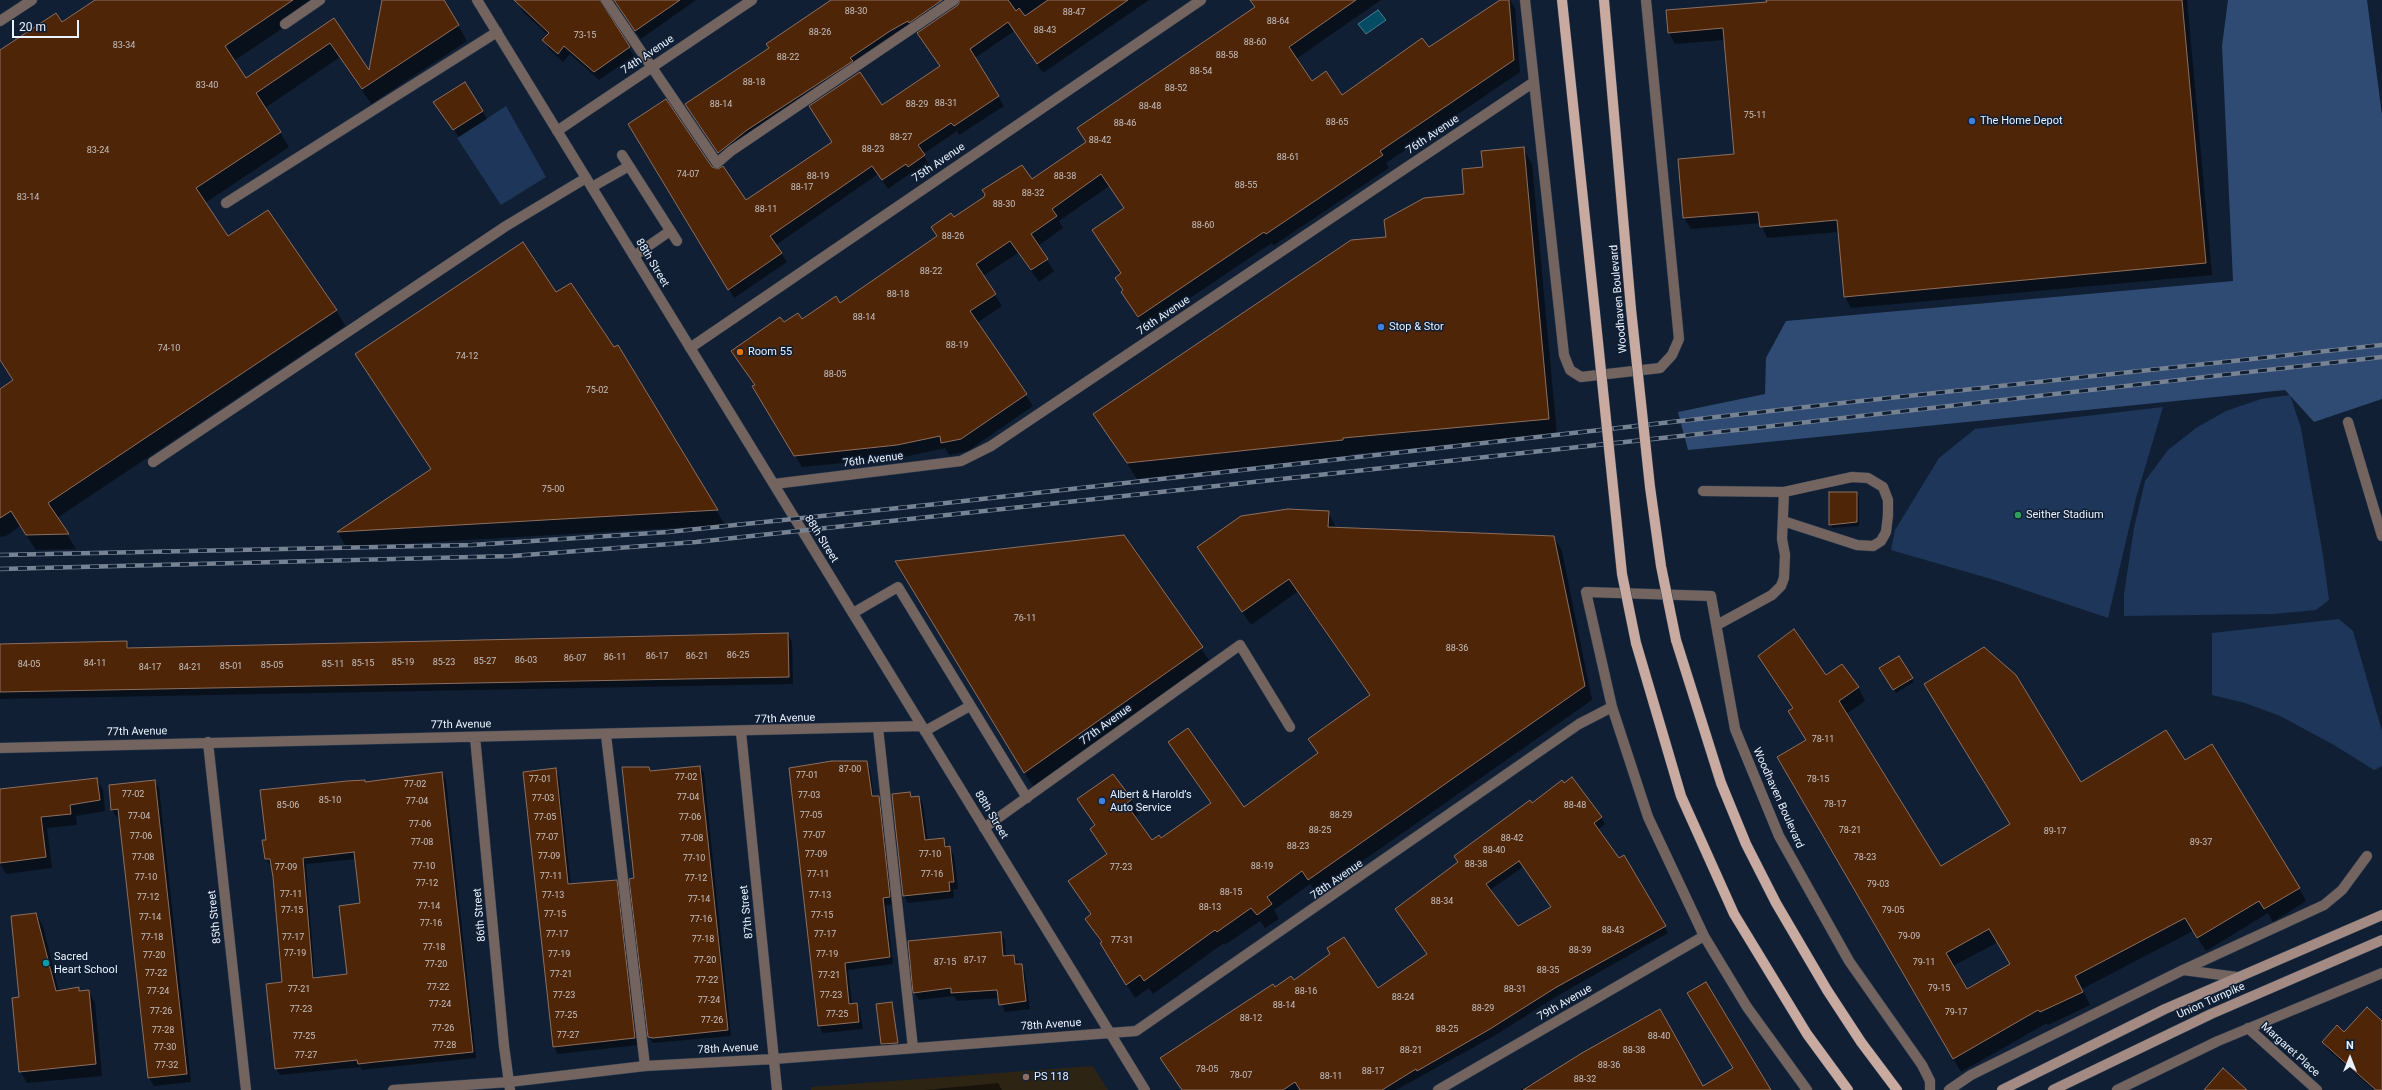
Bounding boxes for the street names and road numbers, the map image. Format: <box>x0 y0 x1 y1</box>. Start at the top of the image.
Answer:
street label: 74th Avenue <box>619 33 677 77</box>
street label: 76th Avenue <box>1404 113 1462 157</box>
street label: 75th Avenue <box>910 141 968 185</box>
street label: 88th Street <box>632 237 672 289</box>
street label: Woodhaven Boulevard <box>1608 244 1630 354</box>
street label: 76th Avenue <box>1135 294 1193 338</box>
street label: 76th Avenue <box>842 450 904 470</box>
street label: 88th Street <box>801 513 841 565</box>
street label: 77th Avenue <box>1078 702 1134 748</box>
street label: 77th Avenue <box>754 711 816 727</box>
street label: 77th Avenue <box>431 718 491 732</box>
street label: 77th Avenue <box>107 725 167 739</box>
street label: Woodhaven Boulevard <box>1750 746 1806 850</box>
street label: 88th Street <box>971 789 1011 841</box>
street label: 78th Avenue <box>1308 857 1366 903</box>
street label: 87th Street <box>738 885 756 939</box>
street label: 86th Street <box>471 888 489 942</box>
street label: 85th Street <box>206 890 224 944</box>
street label: Union Turnpike <box>2175 980 2247 1022</box>
street label: 79th Avenue <box>1535 982 1595 1024</box>
street label: 78th Avenue <box>1020 1016 1082 1034</box>
street label: Margaret Place <box>2258 1020 2322 1080</box>
street label: 78th Avenue <box>697 1041 759 1057</box>

